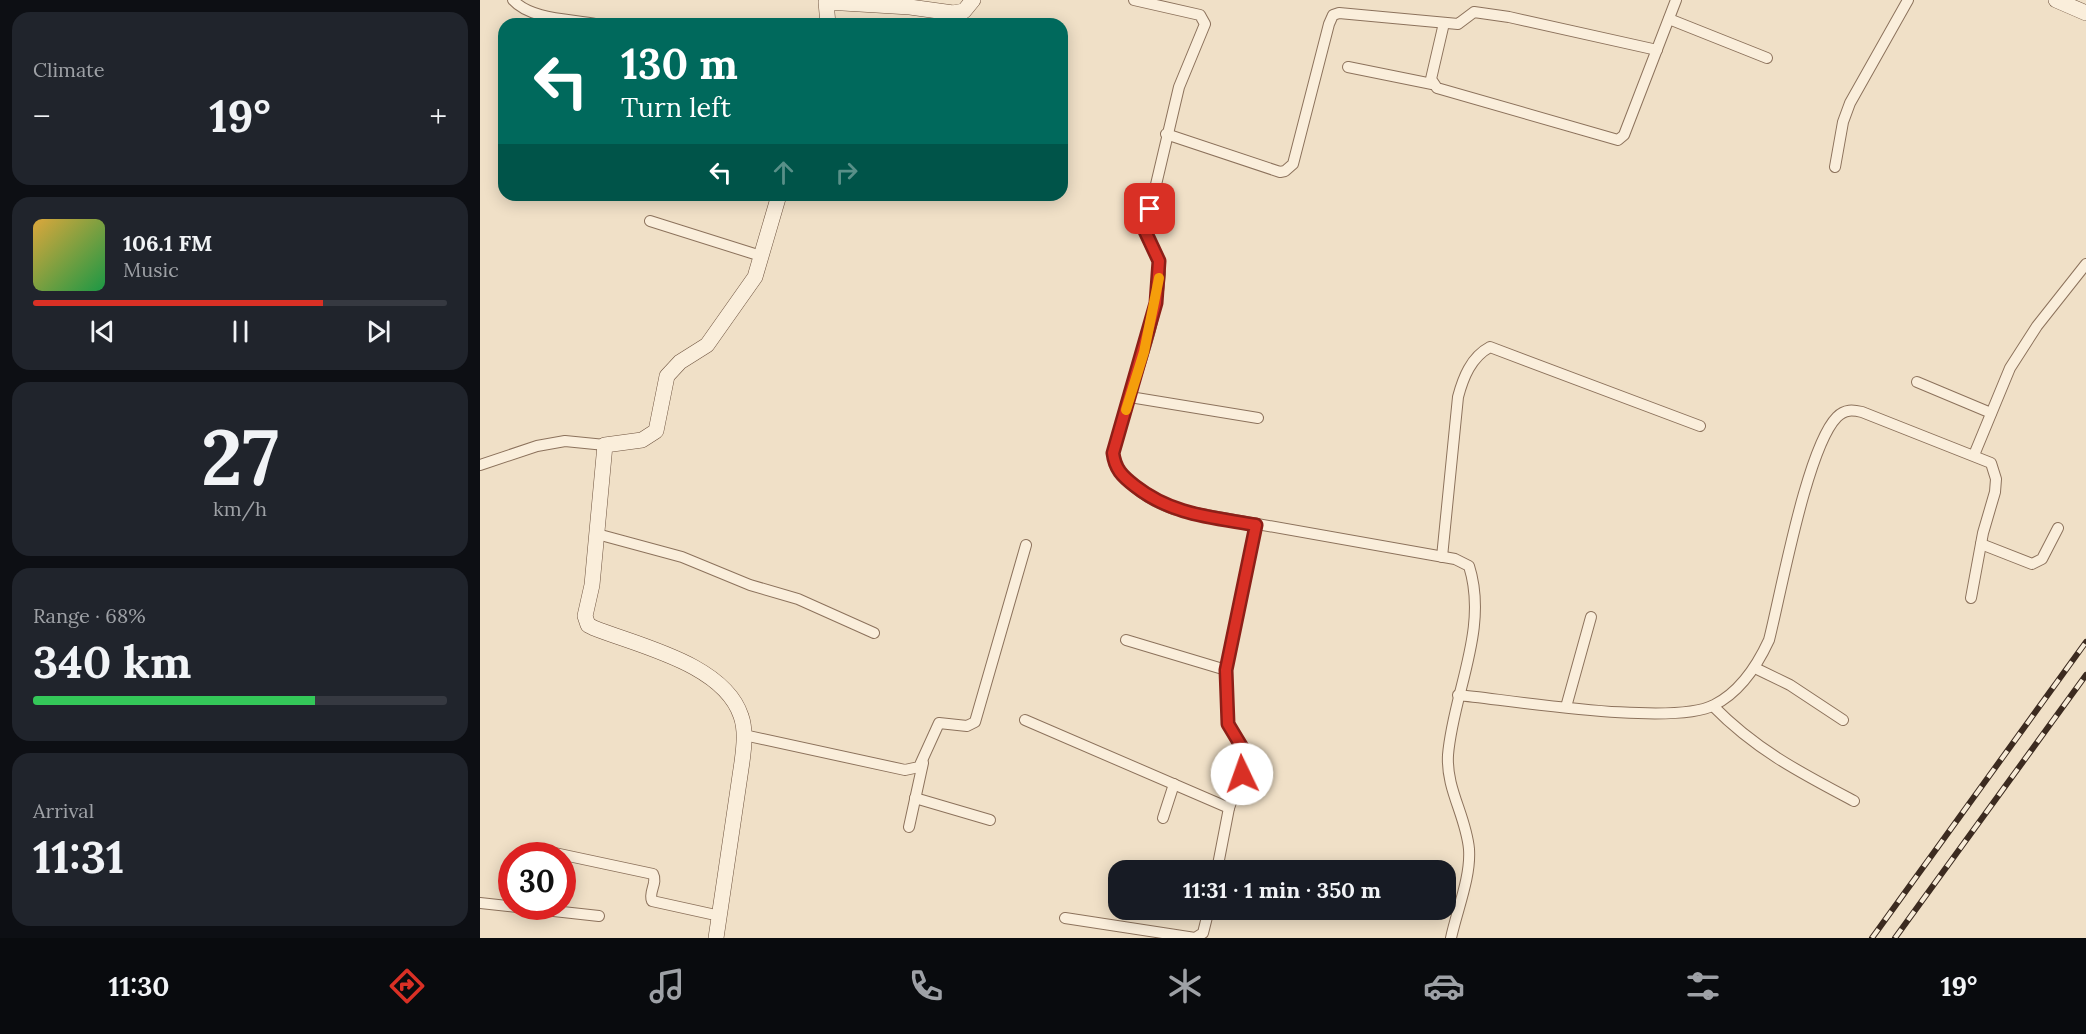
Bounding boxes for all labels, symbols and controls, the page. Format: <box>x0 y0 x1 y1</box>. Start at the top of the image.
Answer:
text: 130 m <box>621 37 738 91</box>
icon: left <box>522 42 600 120</box>
text: Climate <box>33 57 105 82</box>
text: 19° <box>209 87 271 144</box>
text: Turn left <box>621 90 731 124</box>
text: − <box>33 95 51 137</box>
text: + <box>429 95 447 137</box>
icon: left <box>704 156 737 189</box>
icon: ahead <box>767 156 800 189</box>
icon: right <box>830 156 863 189</box>
pin <box>1124 183 1175 234</box>
icon: arrive <box>1133 192 1166 225</box>
text: 106.1 FM <box>123 229 212 257</box>
text: Music <box>123 257 179 282</box>
icon: previous <box>86 315 119 348</box>
icon: pause <box>224 315 257 348</box>
icon: next <box>362 315 395 348</box>
text: 27 <box>201 407 279 506</box>
text: km/h <box>213 496 267 521</box>
text: Range · 68% <box>33 603 146 628</box>
text: 340 km <box>33 633 191 690</box>
position arrow <box>1210 742 1274 806</box>
text: Arrival <box>33 798 94 823</box>
text: 11:31 <box>33 828 124 885</box>
speed limit sign: 30 <box>498 842 576 920</box>
text: 11:31 · 1 min · 350 m <box>1183 876 1381 904</box>
icon: directions <box>386 965 428 1007</box>
icon: music <box>646 965 688 1007</box>
icon: phone <box>905 965 947 1007</box>
icon: climate <box>1164 965 1206 1007</box>
icon: car <box>1423 965 1465 1007</box>
icon: filters <box>1682 965 1724 1007</box>
text: 11:30 <box>109 969 169 1003</box>
text: 19° <box>1941 969 1977 1003</box>

